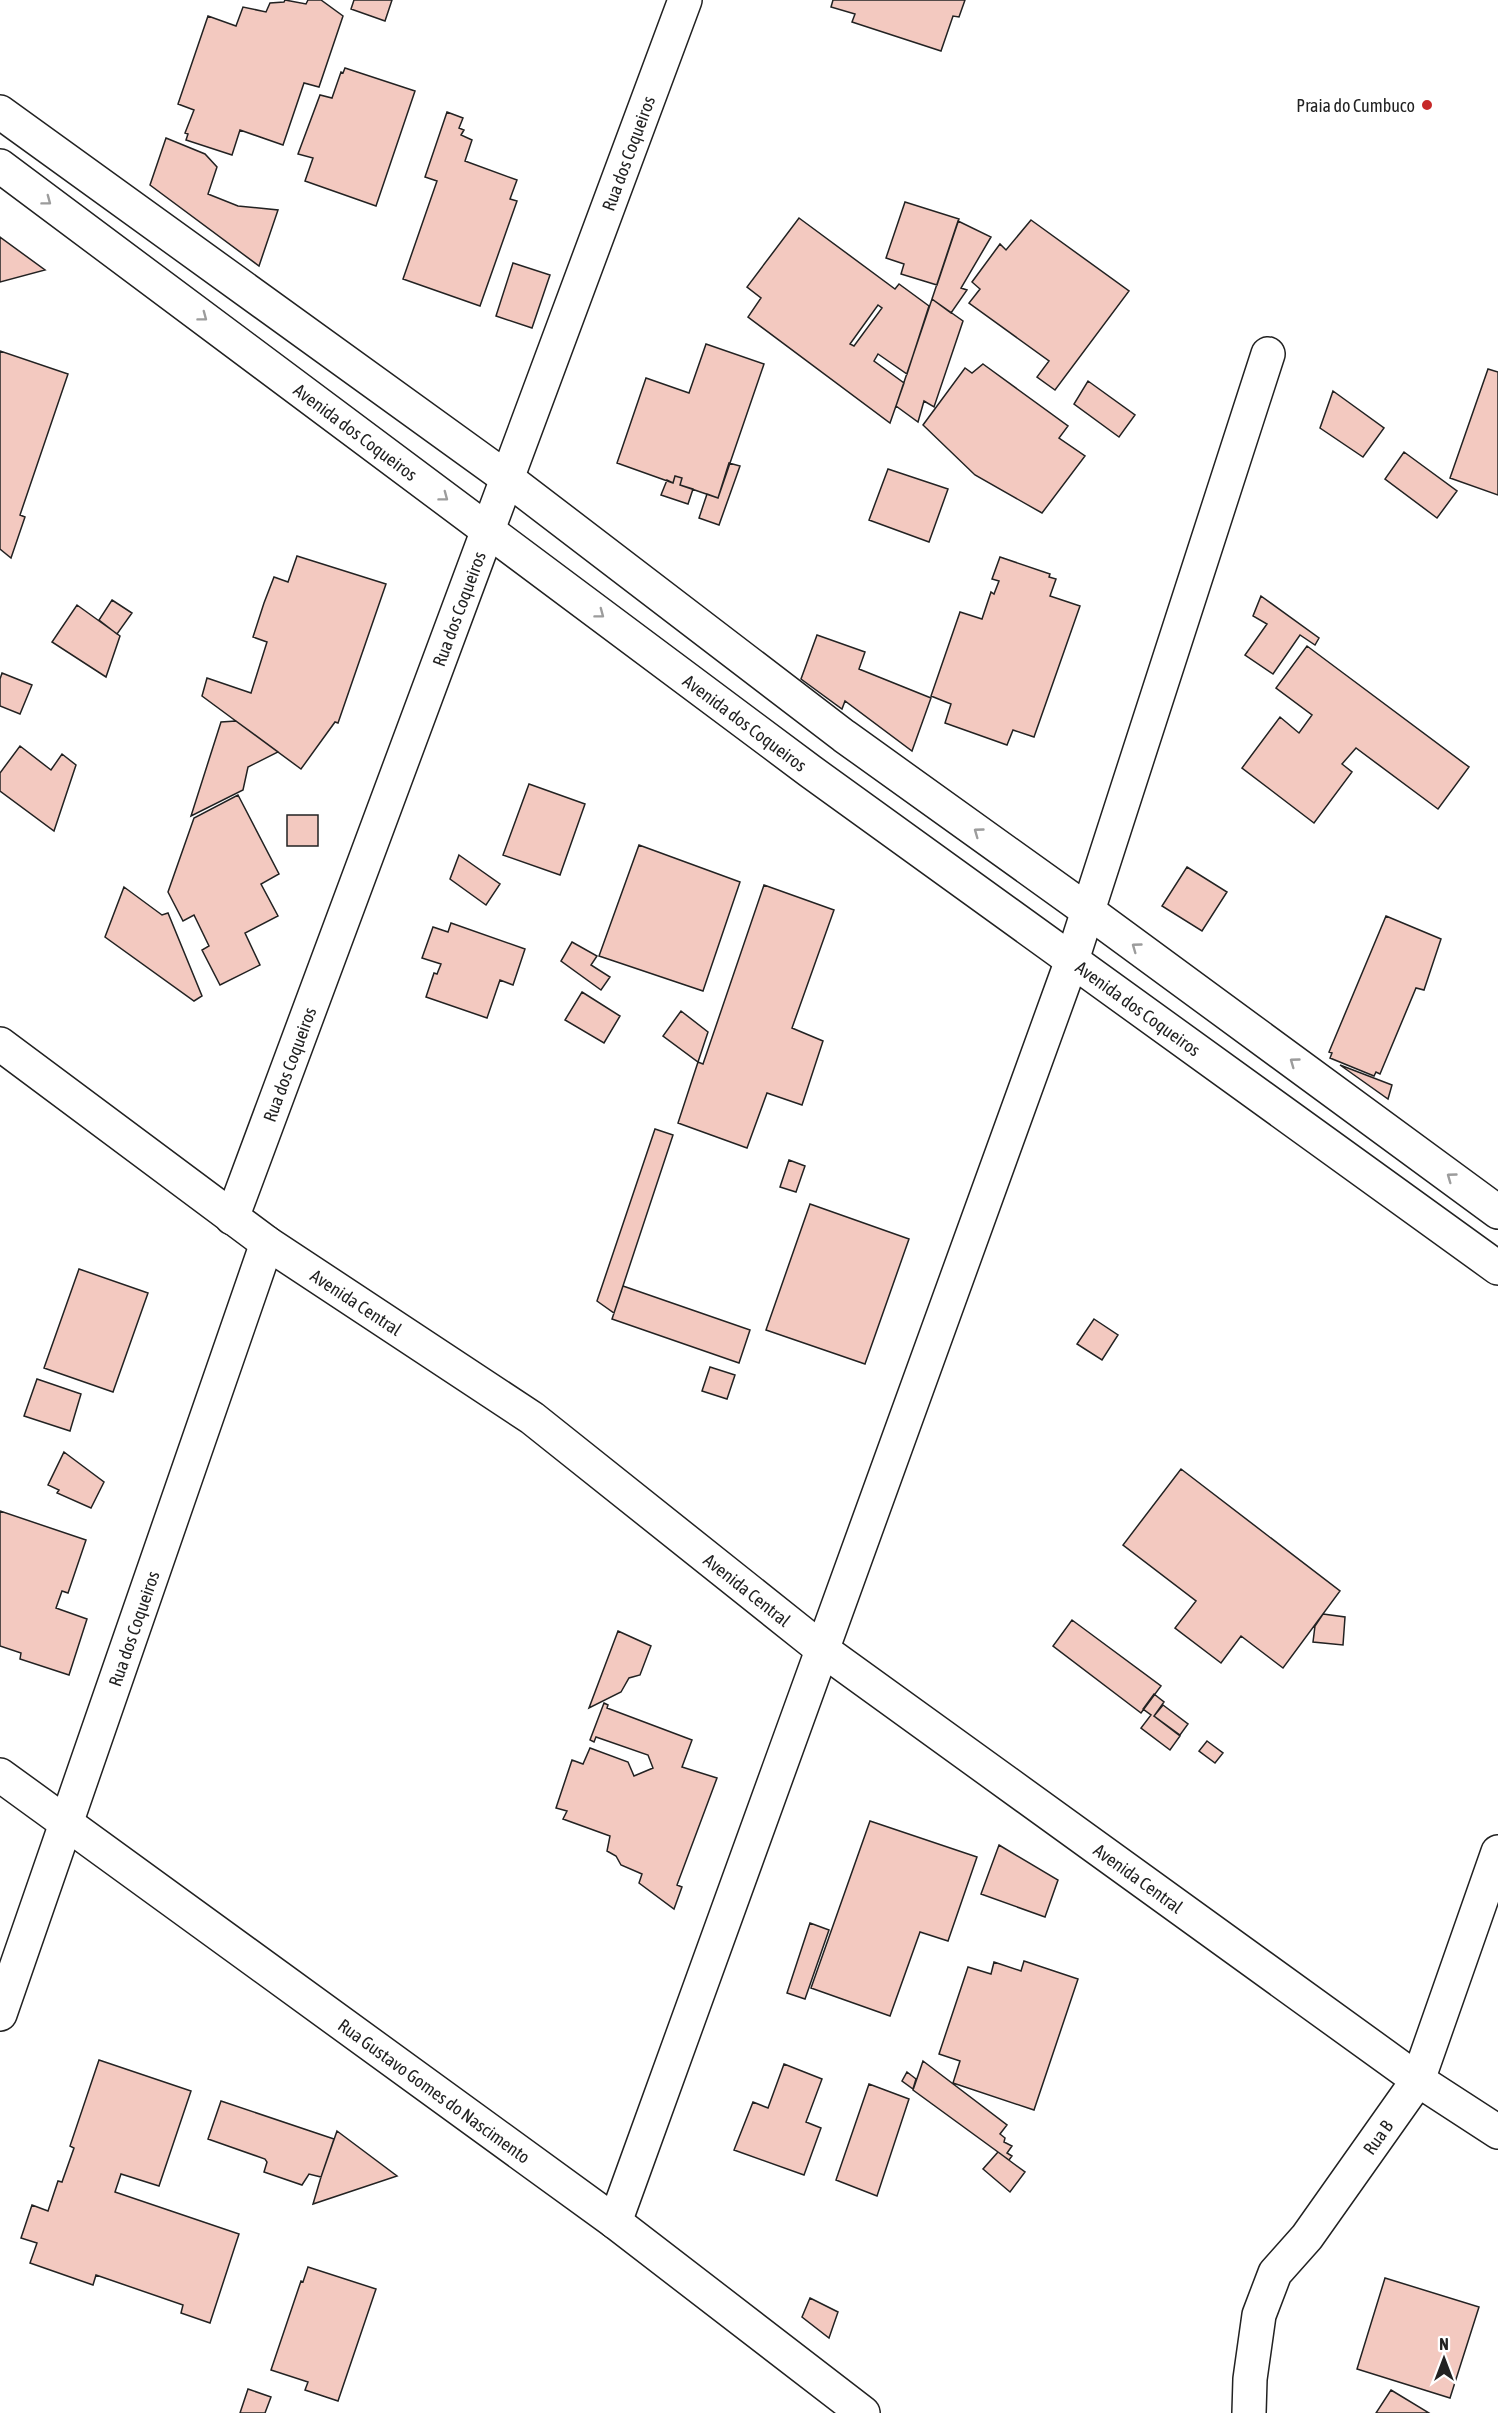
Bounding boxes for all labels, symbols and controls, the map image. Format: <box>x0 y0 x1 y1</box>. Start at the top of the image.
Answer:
street label: Rua dos Coqueiros <box>597 93 659 213</box>
place label: Praia do Cumbuco <box>1296 95 1415 116</box>
marker: Praia do Cumbuco <box>1420 98 1434 112</box>
one-way arrow <box>40 194 51 205</box>
one-way arrow <box>197 310 208 321</box>
street label: Avenida dos Coqueiros <box>290 379 422 485</box>
one-way arrow <box>437 489 448 500</box>
street label: Rua dos Coqueiros <box>428 549 489 669</box>
one-way arrow <box>593 606 604 617</box>
street label: Avenida dos Coqueiros <box>679 670 811 775</box>
one-way arrow <box>974 828 985 839</box>
one-way arrow <box>1132 943 1143 954</box>
street label: Avenida dos Coqueiros <box>1072 956 1205 1060</box>
street label: Rua dos Coqueiros <box>258 1004 320 1125</box>
one-way arrow <box>1289 1058 1300 1069</box>
one-way arrow <box>1446 1174 1457 1185</box>
street label: Avenida Central <box>307 1264 406 1340</box>
street label: Avenida Central <box>700 1549 795 1631</box>
street label: Rua dos Coqueiros <box>104 1568 163 1689</box>
street label: Avenida Central <box>1090 1839 1187 1917</box>
street label: Rua Gustavo Gomes do Nascimento <box>334 2014 534 2167</box>
street label: Rua B <box>1358 2116 1397 2158</box>
north arrow <box>1414 2329 1474 2389</box>
text: N <box>1439 2335 1449 2353</box>

